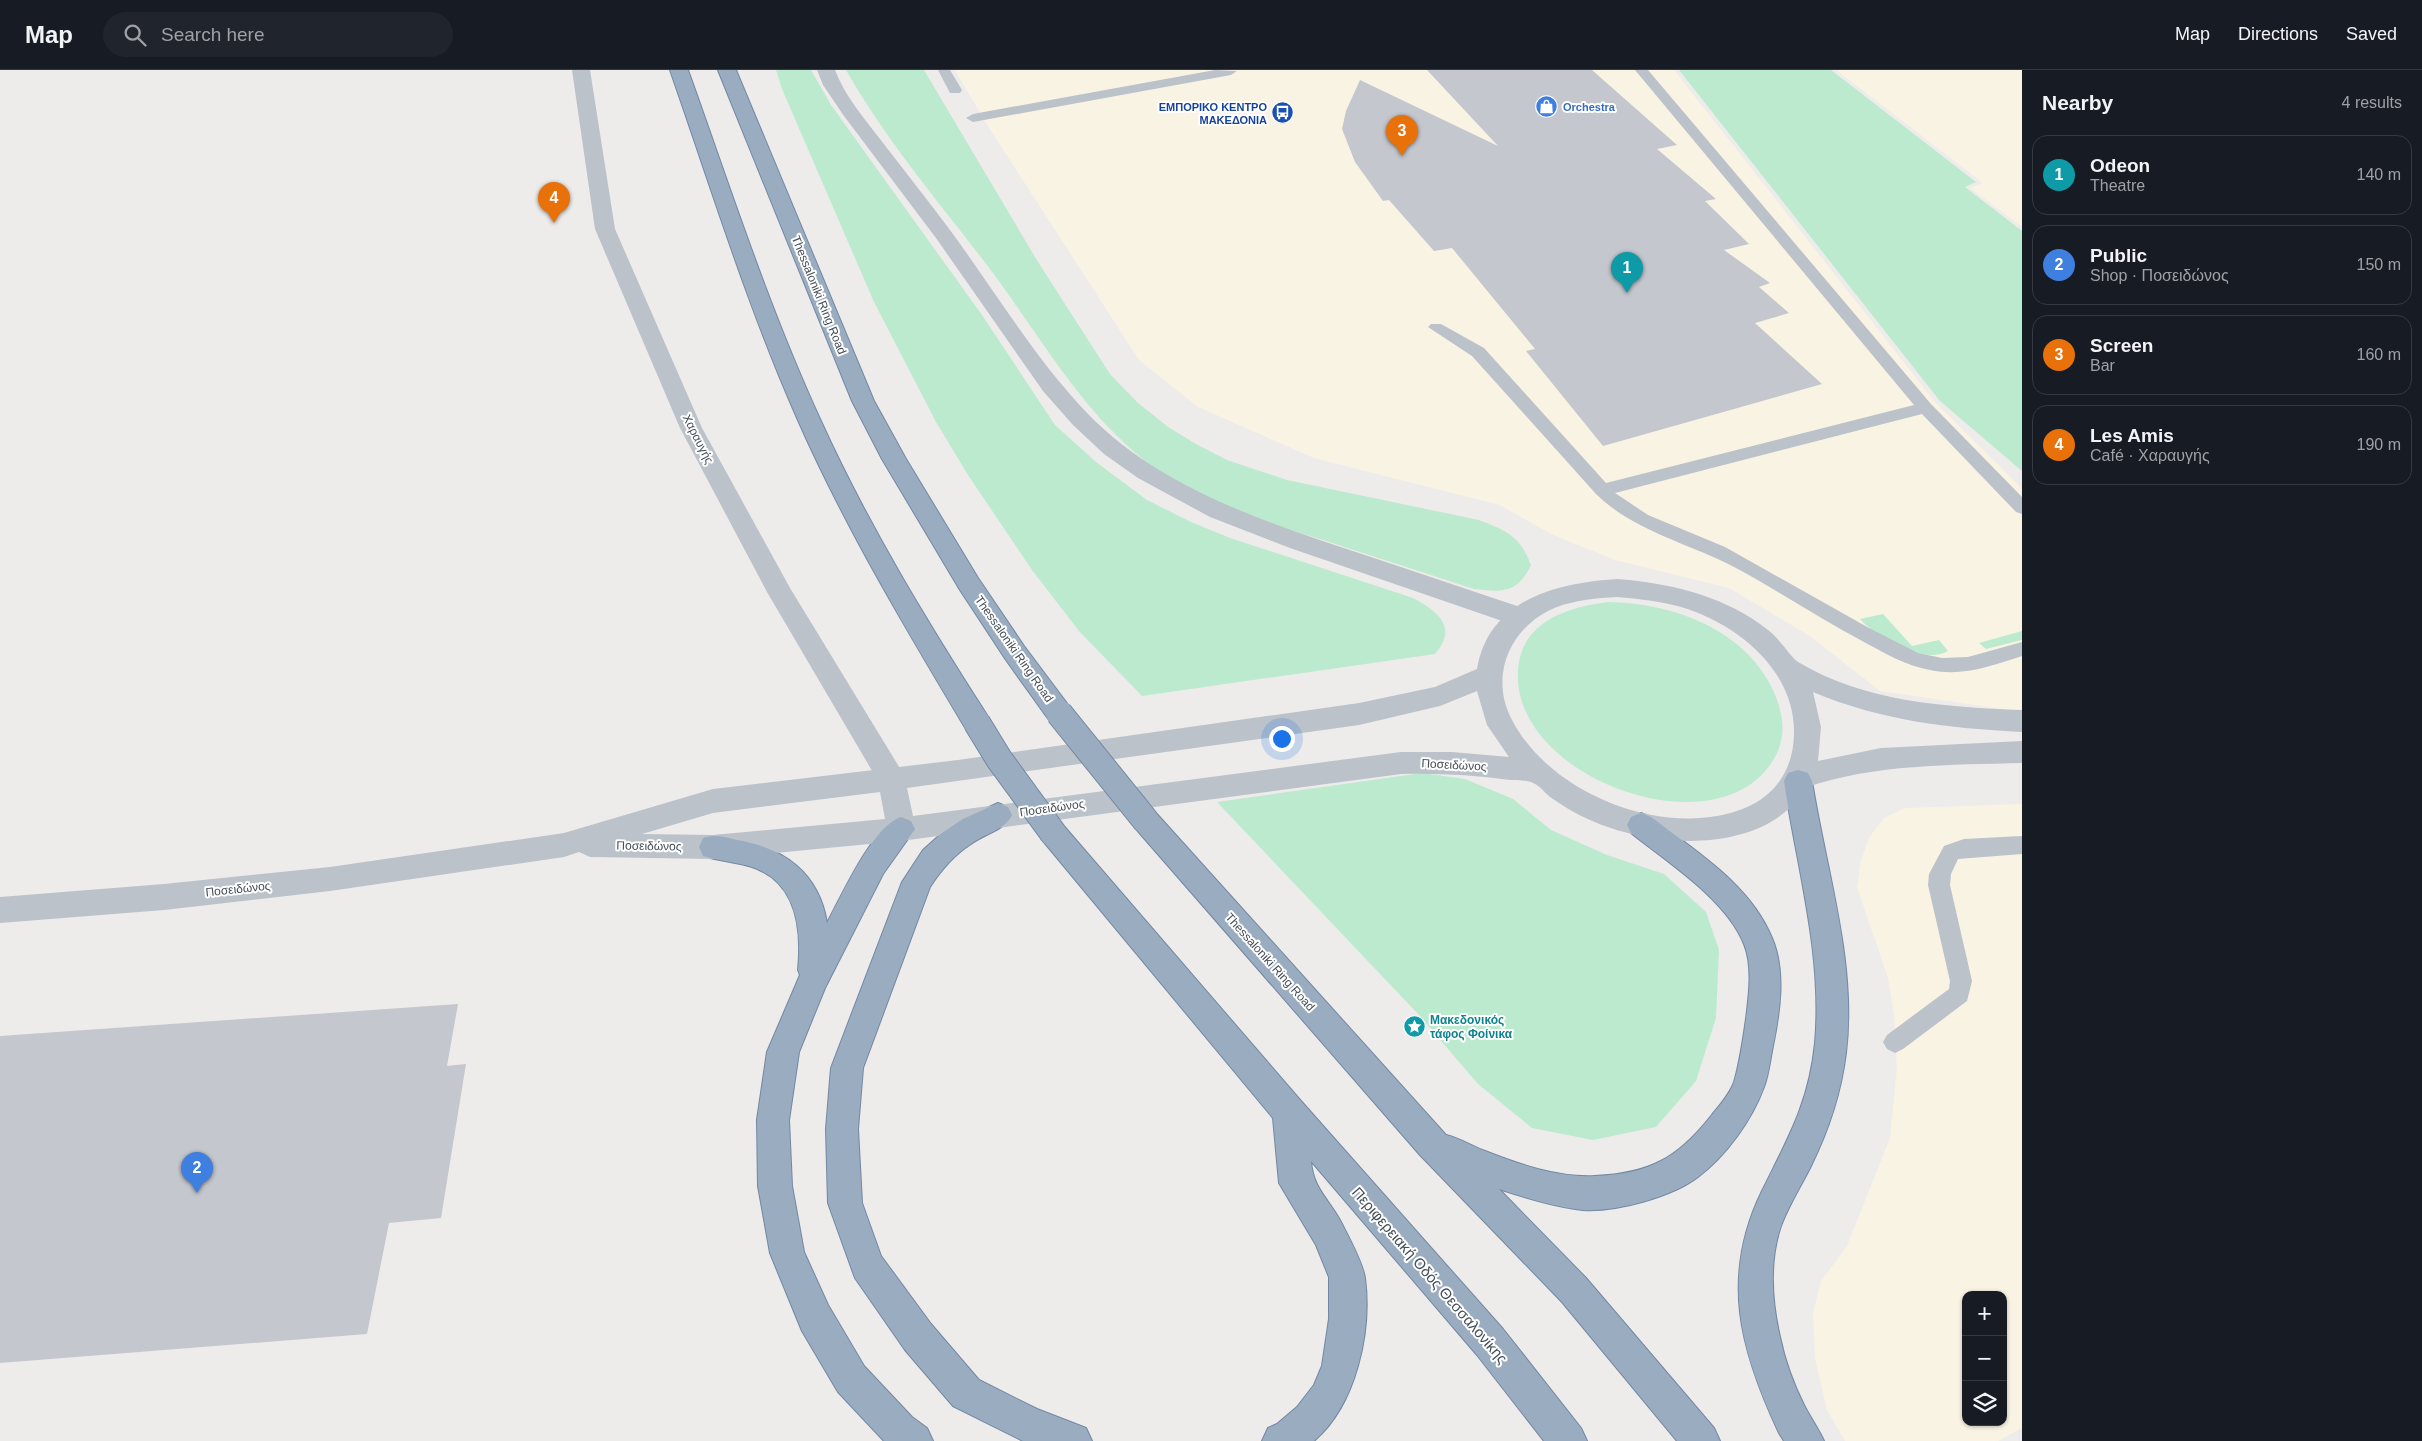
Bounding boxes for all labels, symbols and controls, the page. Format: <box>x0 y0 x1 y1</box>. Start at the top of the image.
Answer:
search box <box>103 12 453 57</box>
text: Map <box>25 21 73 48</box>
icon: search <box>121 21 149 49</box>
text: Search here <box>161 24 265 45</box>
text: Map <box>2175 24 2210 44</box>
text: Directions <box>2238 24 2318 44</box>
text: Saved <box>2346 24 2397 44</box>
text: Nearby <box>2042 91 2113 114</box>
text: 4 results <box>2342 94 2402 111</box>
shop icon: Orchestra <box>1535 95 1559 119</box>
place label: ΕΜΠΟΡΙΚΟ ΚΕΝΤΡΟ ΜΑΚΕΔΟΝΙΑ <box>1159 101 1267 126</box>
bus stop icon: ΕΜΠΟΡΙΚΟ ΚΕΝΤΡΟ ΜΑΚΕΔΟΝΙΑ <box>1271 101 1295 125</box>
place label: Orchestra <box>1563 101 1616 113</box>
pin: 3 <box>1386 115 1418 156</box>
text: Odeon <box>2090 155 2150 176</box>
text: 1 <box>2055 166 2063 183</box>
text: 140 m <box>2357 166 2401 183</box>
text: Theatre <box>2090 177 2145 194</box>
pin: 4 <box>538 182 570 223</box>
street label: Thessaloniki Ring Road <box>789 234 849 356</box>
text: Public <box>2090 245 2147 266</box>
pin: 1 <box>1611 252 1643 293</box>
text: 2 <box>2055 256 2063 273</box>
text: 150 m <box>2357 256 2401 273</box>
text: Shop · Ποσειδώνος <box>2090 267 2229 284</box>
text: Screen <box>2090 335 2153 356</box>
text: 3 <box>2055 346 2063 363</box>
text: 160 m <box>2357 346 2401 363</box>
text: Bar <box>2090 357 2115 374</box>
street label: Χαραυγής <box>680 412 717 466</box>
text: Les Amis <box>2090 425 2174 446</box>
text: 4 <box>2055 436 2063 453</box>
text: 190 m <box>2357 436 2401 453</box>
text: Café · Χαραυγής <box>2090 447 2210 464</box>
street label: Thessaloniki Ring Road <box>972 593 1056 705</box>
your location <box>1269 726 1295 752</box>
street label: Ποσειδώνος <box>1421 756 1487 774</box>
street label: Ποσειδώνος <box>1019 796 1085 819</box>
street label: Ποσειδώνος <box>616 838 682 854</box>
street label: Ποσειδώνος <box>205 879 271 899</box>
street label: Thessaloniki Ring Road <box>1222 910 1318 1014</box>
place label: Μακεδονικός τάφος Φοίνικα <box>1430 1013 1513 1041</box>
place icon: Μακεδονικός τάφος Φοίνικα <box>1402 1015 1426 1039</box>
pin: 2 <box>181 1152 213 1193</box>
street label: Περιφερειακή Οδός Θεσσαλονίκης <box>1349 1183 1511 1367</box>
map controls <box>1962 1291 2007 1426</box>
button: + <box>1962 1291 2007 1336</box>
button: − <box>1962 1336 2007 1381</box>
button: layers <box>1962 1381 2007 1426</box>

